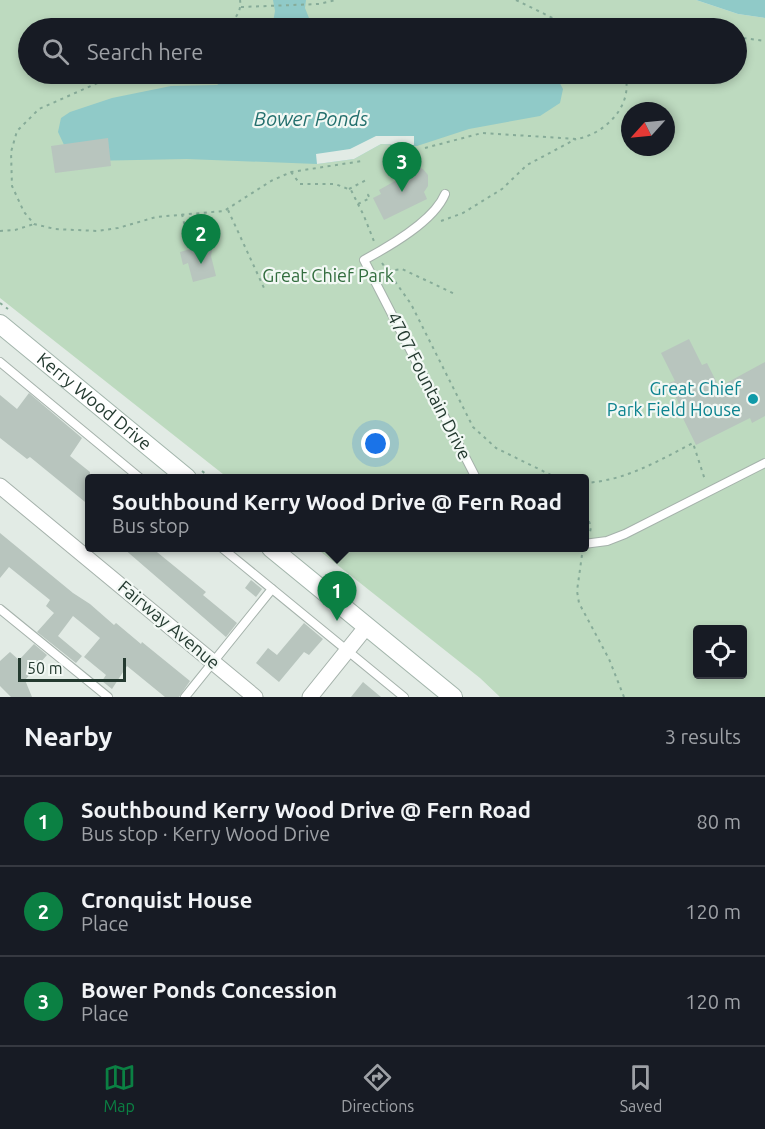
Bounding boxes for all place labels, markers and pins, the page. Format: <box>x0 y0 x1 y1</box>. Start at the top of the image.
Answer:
pin: 3 <box>382 142 422 192</box>
pin: 2 <box>182 214 220 264</box>
place label: Great Chief Park Field House <box>607 378 741 419</box>
marker: Great Chief Park Field House <box>746 392 760 406</box>
pin: 1 <box>318 572 356 621</box>

